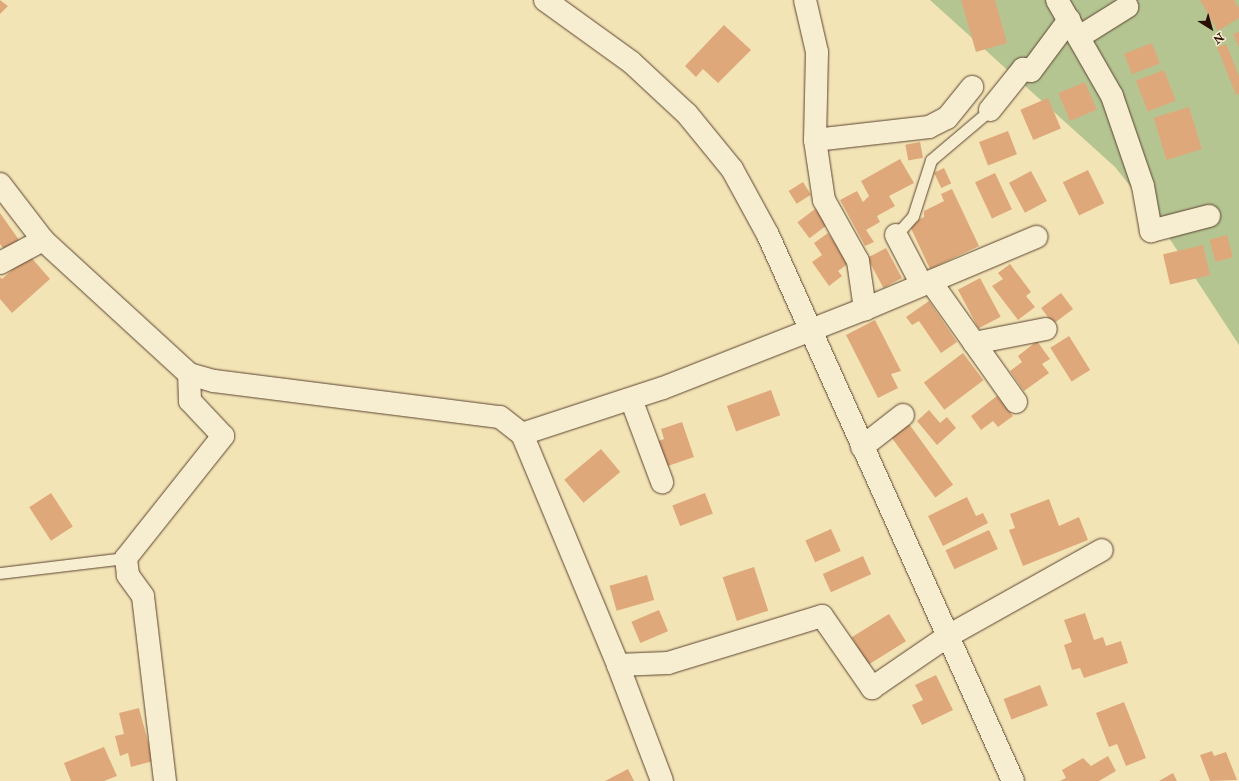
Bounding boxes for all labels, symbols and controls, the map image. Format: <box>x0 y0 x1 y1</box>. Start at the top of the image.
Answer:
north arrow <box>1191 8 1231 48</box>
text: N <box>1211 30 1226 46</box>

